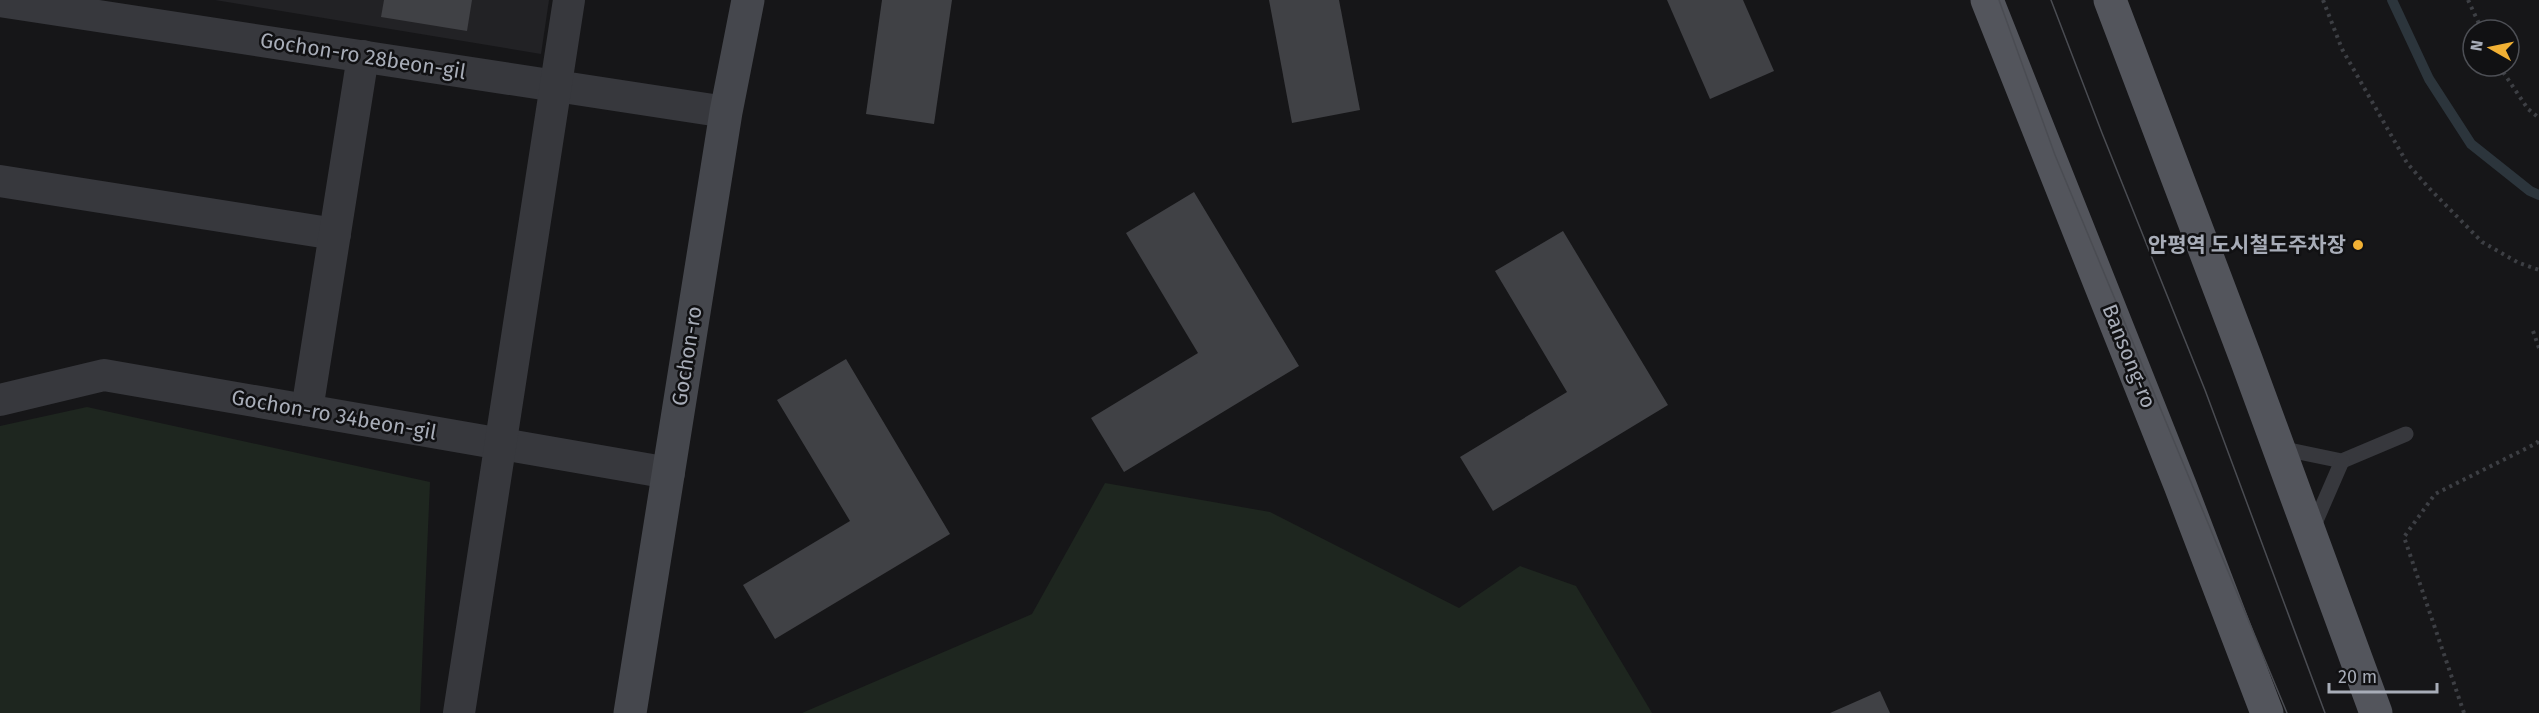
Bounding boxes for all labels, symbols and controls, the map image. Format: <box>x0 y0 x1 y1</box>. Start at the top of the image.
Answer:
north arrow <box>2461 18 2521 78</box>
street label: Gochon-ro 28beon-gil <box>258 27 468 85</box>
text: N <box>2466 39 2487 52</box>
place label: 안평역 도시철도주차장 <box>2148 232 2346 258</box>
marker: 안평역 도시철도주차장 <box>2351 238 2365 252</box>
street label: Bansong-ro <box>2096 300 2162 412</box>
street label: Gochon-ro <box>666 304 708 408</box>
street label: Gochon-ro 34beon-gil <box>229 384 439 446</box>
scale bar <box>2329 656 2437 694</box>
text: 20 m <box>2338 666 2377 688</box>

